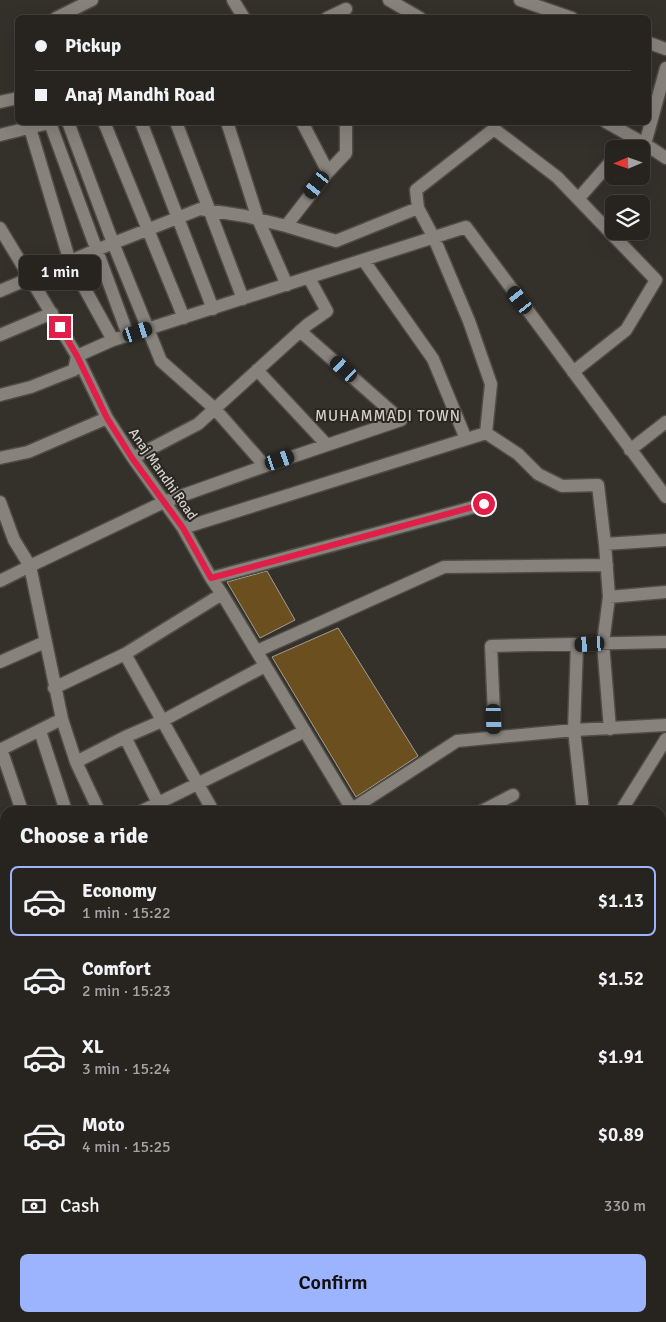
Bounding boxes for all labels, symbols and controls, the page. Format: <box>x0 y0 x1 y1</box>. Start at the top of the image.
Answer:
text: Pickup <box>65 34 121 58</box>
text: Anaj Mandhi Road <box>65 83 215 107</box>
north arrow <box>605 140 650 185</box>
map controls <box>605 140 650 240</box>
car <box>301 169 332 201</box>
button: layers <box>605 195 650 240</box>
callout: 1 min <box>19 255 101 290</box>
text: 1 min <box>41 262 79 282</box>
car <box>504 284 535 316</box>
route end <box>49 316 71 338</box>
car <box>121 320 154 344</box>
car <box>327 353 360 385</box>
district label: MUHAMMADI TOWN <box>315 407 461 425</box>
street label: Anaj Mandhi Road <box>125 425 201 523</box>
car <box>263 448 296 472</box>
route start <box>473 493 495 515</box>
car <box>574 636 605 652</box>
car <box>485 704 502 734</box>
text: Choose a ride <box>20 822 148 849</box>
icon: car <box>22 879 67 924</box>
text: Economy <box>82 879 156 903</box>
text: $1.13 <box>598 889 644 913</box>
text: 1 min · 15:22 <box>82 903 171 923</box>
icon: car <box>22 957 67 1002</box>
text: Comfort <box>82 957 151 981</box>
text: $1.52 <box>598 967 644 991</box>
text: 2 min · 15:23 <box>82 981 171 1001</box>
icon: car <box>22 1035 67 1080</box>
text: XL <box>82 1035 104 1059</box>
text: $1.91 <box>598 1045 644 1069</box>
text: 3 min · 15:24 <box>82 1059 171 1079</box>
icon: car <box>22 1113 67 1158</box>
text: Moto <box>82 1113 125 1137</box>
text: $0.89 <box>598 1123 644 1147</box>
text: 4 min · 15:25 <box>82 1137 171 1157</box>
icon: cash <box>20 1192 48 1220</box>
text: Cash <box>60 1194 100 1218</box>
text: 330 m <box>604 1196 646 1216</box>
button: Confirm <box>20 1254 646 1312</box>

